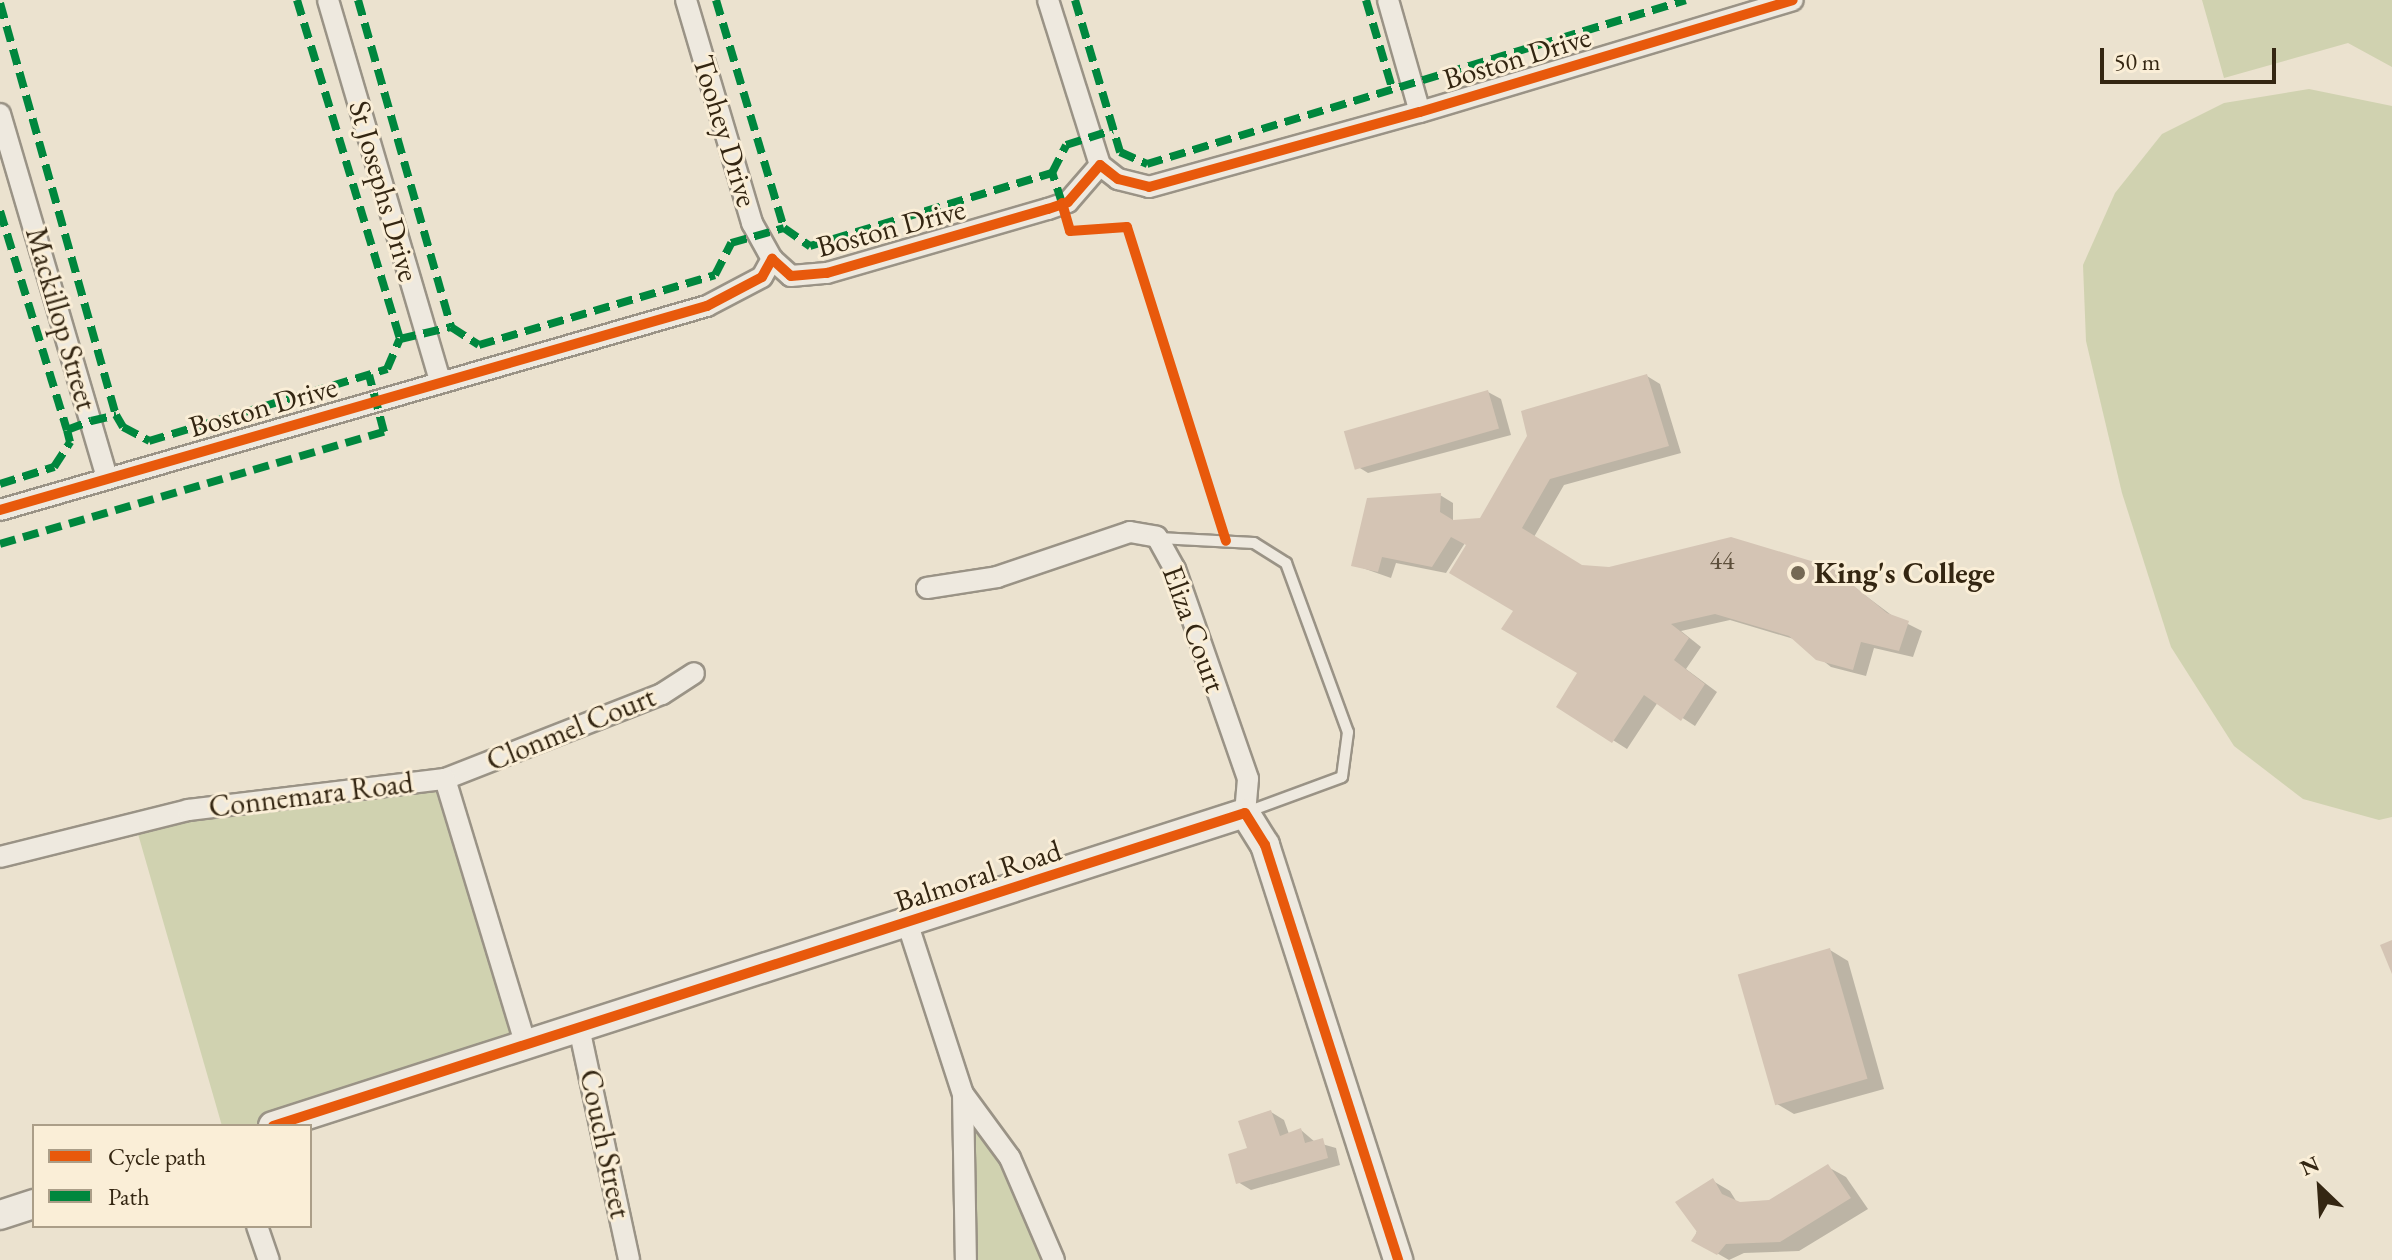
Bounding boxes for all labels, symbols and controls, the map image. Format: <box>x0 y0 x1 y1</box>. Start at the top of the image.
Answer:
street label: Boston Drive <box>1439 19 1595 97</box>
scale bar <box>2104 32 2280 82</box>
text: 50 m <box>2114 46 2161 77</box>
street label: Toohey Drive <box>685 51 765 211</box>
street label: St Josephs Drive <box>341 97 427 285</box>
street label: Boston Drive <box>813 191 969 265</box>
street label: Mackillop Street <box>18 223 104 415</box>
street label: Boston Drive <box>185 369 341 445</box>
house number: 44 <box>1710 545 1734 577</box>
place label: King's College <box>1814 555 1995 591</box>
street label: Eliza Court <box>1154 561 1234 697</box>
marker: King's College <box>1789 564 1807 582</box>
street label: Clonmel Court <box>481 679 661 779</box>
street label: Connemara Road <box>207 765 415 825</box>
street label: Balmoral Road <box>890 832 1066 920</box>
street label: Couch Street <box>572 1066 638 1222</box>
legend <box>32 1124 312 1228</box>
text: Cycle path <box>108 1141 206 1172</box>
north arrow <box>2280 1148 2360 1228</box>
text: N <box>2295 1149 2324 1183</box>
text: Path <box>108 1181 150 1212</box>

